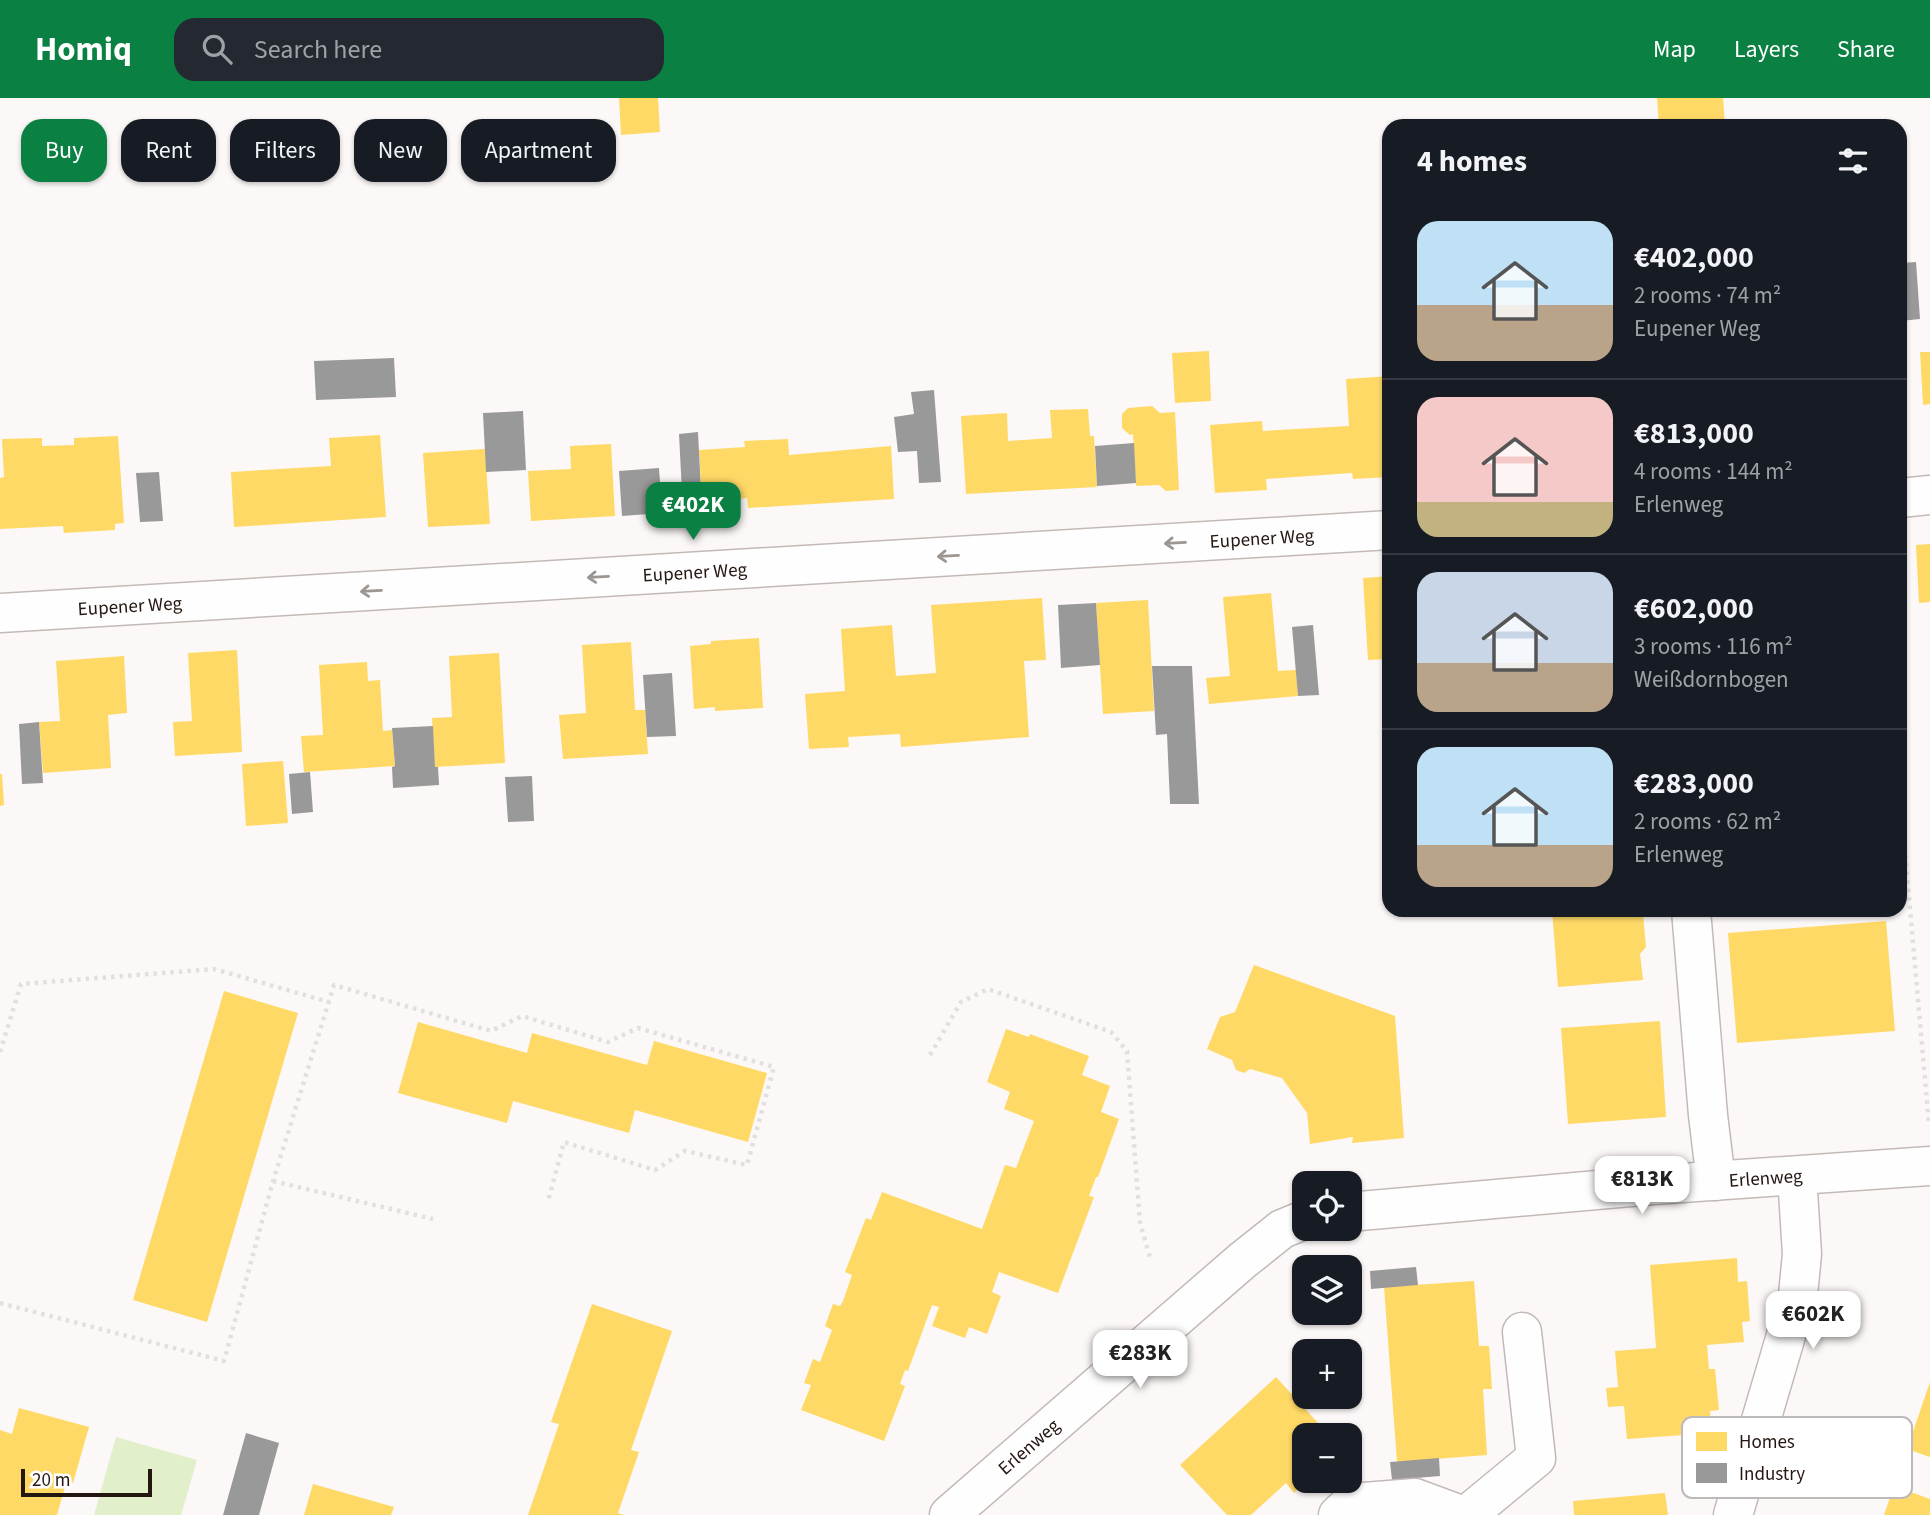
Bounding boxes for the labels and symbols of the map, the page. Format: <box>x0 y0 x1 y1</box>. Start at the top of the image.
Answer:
pin: €402K <box>644 482 742 542</box>
street label: Eupener Weg <box>1209 523 1315 556</box>
one-way arrow <box>1163 536 1186 549</box>
one-way arrow <box>936 550 959 563</box>
street label: Eupener Weg <box>642 556 748 590</box>
one-way arrow <box>587 571 610 584</box>
one-way arrow <box>360 585 383 598</box>
street label: Eupener Weg <box>77 590 183 623</box>
pin: €813K <box>1593 1156 1691 1216</box>
street label: Erlenweg <box>1728 1163 1804 1195</box>
pin: €602K <box>1764 1292 1862 1351</box>
pin: €283K <box>1091 1330 1189 1390</box>
street label: Erlenweg <box>993 1413 1066 1482</box>
legend <box>1682 1417 1912 1498</box>
text: Homes <box>1739 1429 1795 1456</box>
text: Industry <box>1739 1461 1805 1488</box>
scale bar <box>21 1466 152 1498</box>

